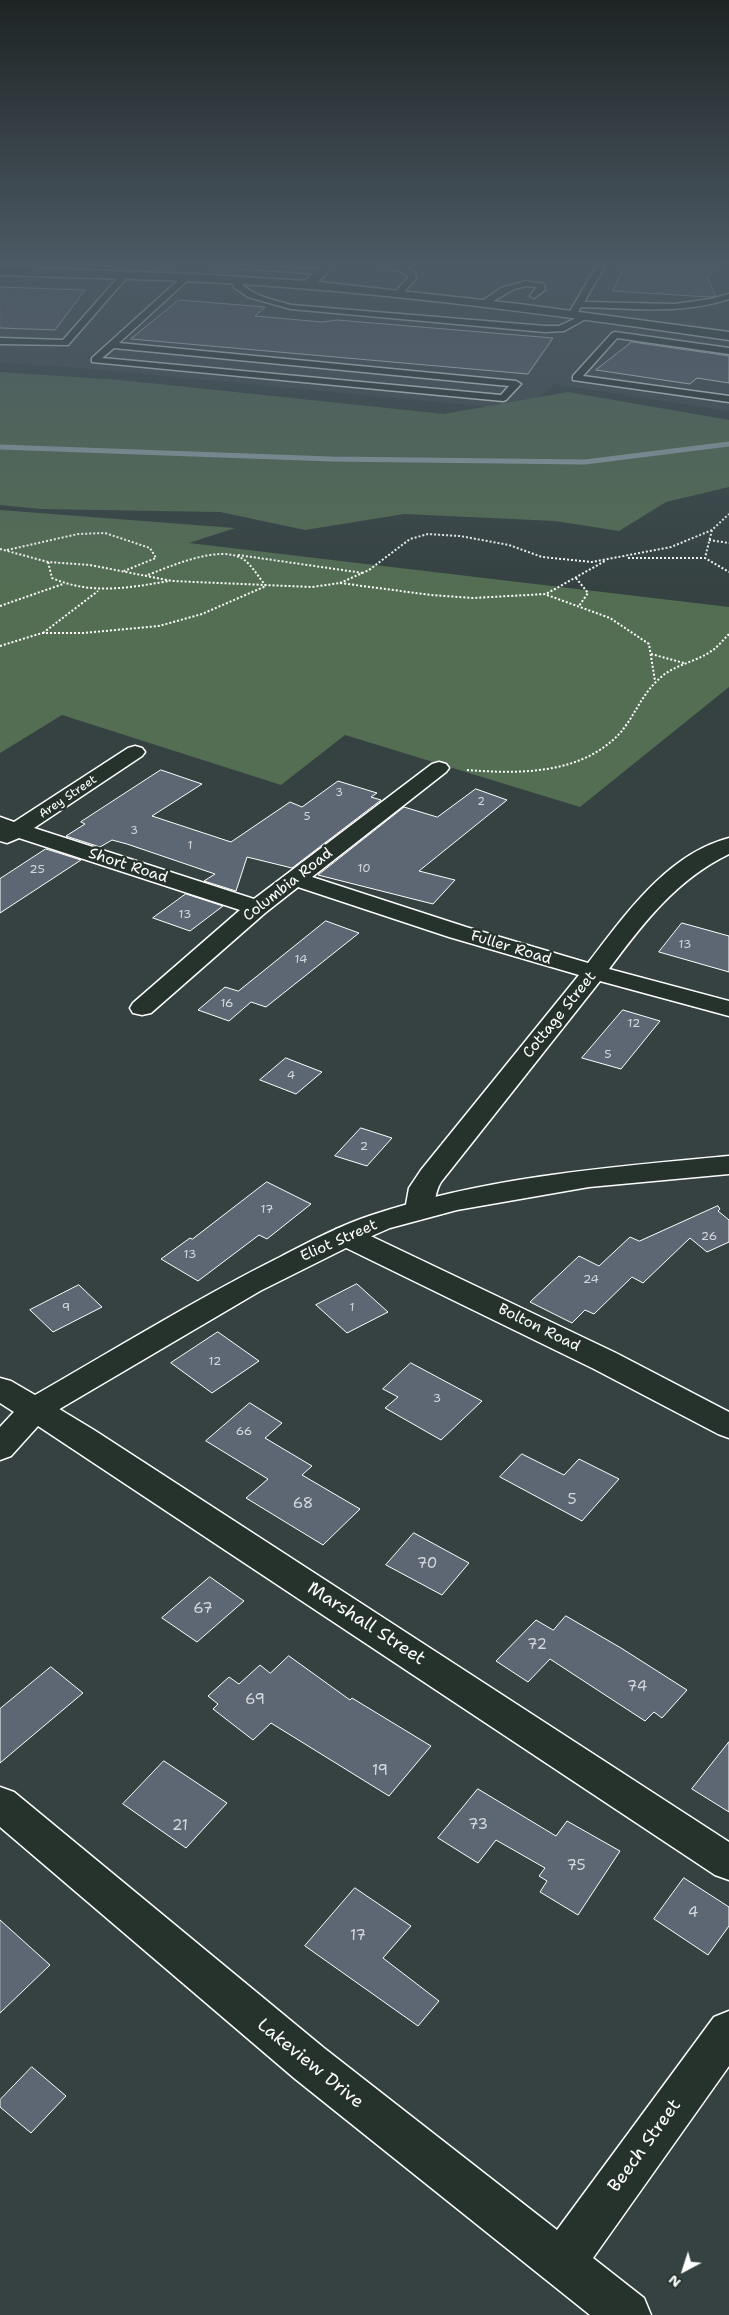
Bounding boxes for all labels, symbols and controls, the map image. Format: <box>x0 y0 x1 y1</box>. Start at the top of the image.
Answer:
street label: Arey Street <box>36 772 100 822</box>
house number: 3 <box>335 786 343 800</box>
house number: 2 <box>477 795 485 809</box>
house number: 5 <box>304 810 310 824</box>
house number: 3 <box>130 824 138 838</box>
house number: 1 <box>187 839 193 853</box>
street label: Short Road <box>86 845 170 887</box>
street label: Columbia Road <box>240 845 336 925</box>
house number: 10 <box>357 862 371 876</box>
house number: 25 <box>29 863 45 877</box>
house number: 13 <box>179 908 191 922</box>
street label: Fuller Road <box>468 927 554 969</box>
house number: 13 <box>679 938 691 952</box>
house number: 14 <box>295 953 307 967</box>
street label: Cottage Street <box>520 968 600 1062</box>
house number: 16 <box>220 997 234 1011</box>
house number: 12 <box>628 1017 640 1031</box>
house number: 5 <box>604 1048 612 1062</box>
house number: 4 <box>287 1069 295 1083</box>
house number: 2 <box>360 1140 368 1154</box>
house number: 17 <box>261 1203 273 1217</box>
street label: Eliot Street <box>298 1216 380 1266</box>
house number: 26 <box>701 1230 717 1244</box>
house number: 13 <box>184 1248 196 1262</box>
house number: 24 <box>583 1273 599 1287</box>
street label: Bolton Road <box>495 1300 583 1356</box>
house number: 9 <box>62 1301 70 1315</box>
house number: 1 <box>349 1301 355 1315</box>
house number: 12 <box>209 1355 221 1369</box>
house number: 3 <box>433 1392 441 1406</box>
house number: 66 <box>236 1425 252 1439</box>
house number: 5 <box>567 1491 577 1509</box>
house number: 68 <box>293 1495 313 1513</box>
house number: 70 <box>417 1555 437 1573</box>
street label: Marshall Street <box>303 1578 429 1670</box>
house number: 67 <box>193 1600 213 1618</box>
house number: 72 <box>527 1636 547 1654</box>
house number: 74 <box>627 1678 647 1696</box>
house number: 69 <box>245 1691 265 1709</box>
house number: 19 <box>372 1762 388 1780</box>
house number: 73 <box>468 1816 488 1834</box>
house number: 21 <box>172 1817 188 1835</box>
house number: 75 <box>566 1857 586 1875</box>
house number: 4 <box>688 1904 698 1922</box>
house number: 17 <box>350 1927 366 1945</box>
street label: Lakeview Drive <box>252 2015 368 2113</box>
street label: Beech Street <box>604 2095 686 2197</box>
north arrow <box>659 2245 709 2295</box>
text: N <box>664 2271 684 2292</box>

